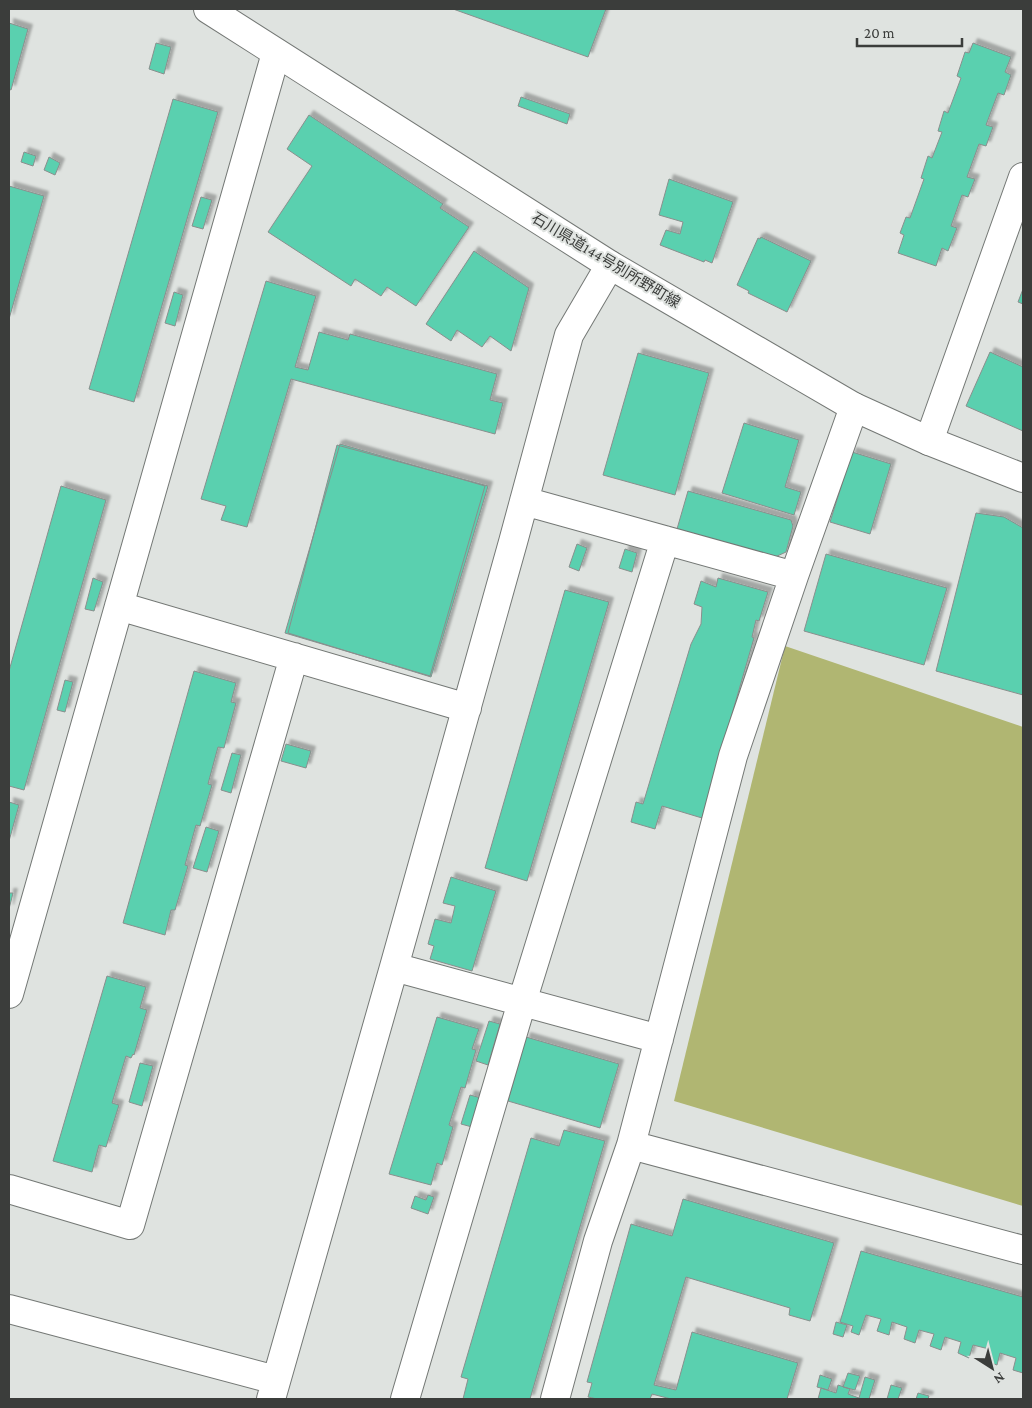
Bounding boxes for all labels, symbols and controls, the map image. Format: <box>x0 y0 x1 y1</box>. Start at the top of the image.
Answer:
scale bar <box>857 15 962 47</box>
text: 20 m <box>864 25 895 41</box>
street label: 石川県道144号別所野町線 <box>529 209 683 311</box>
north arrow <box>967 1343 1017 1393</box>
text: N <box>991 1369 1008 1388</box>

